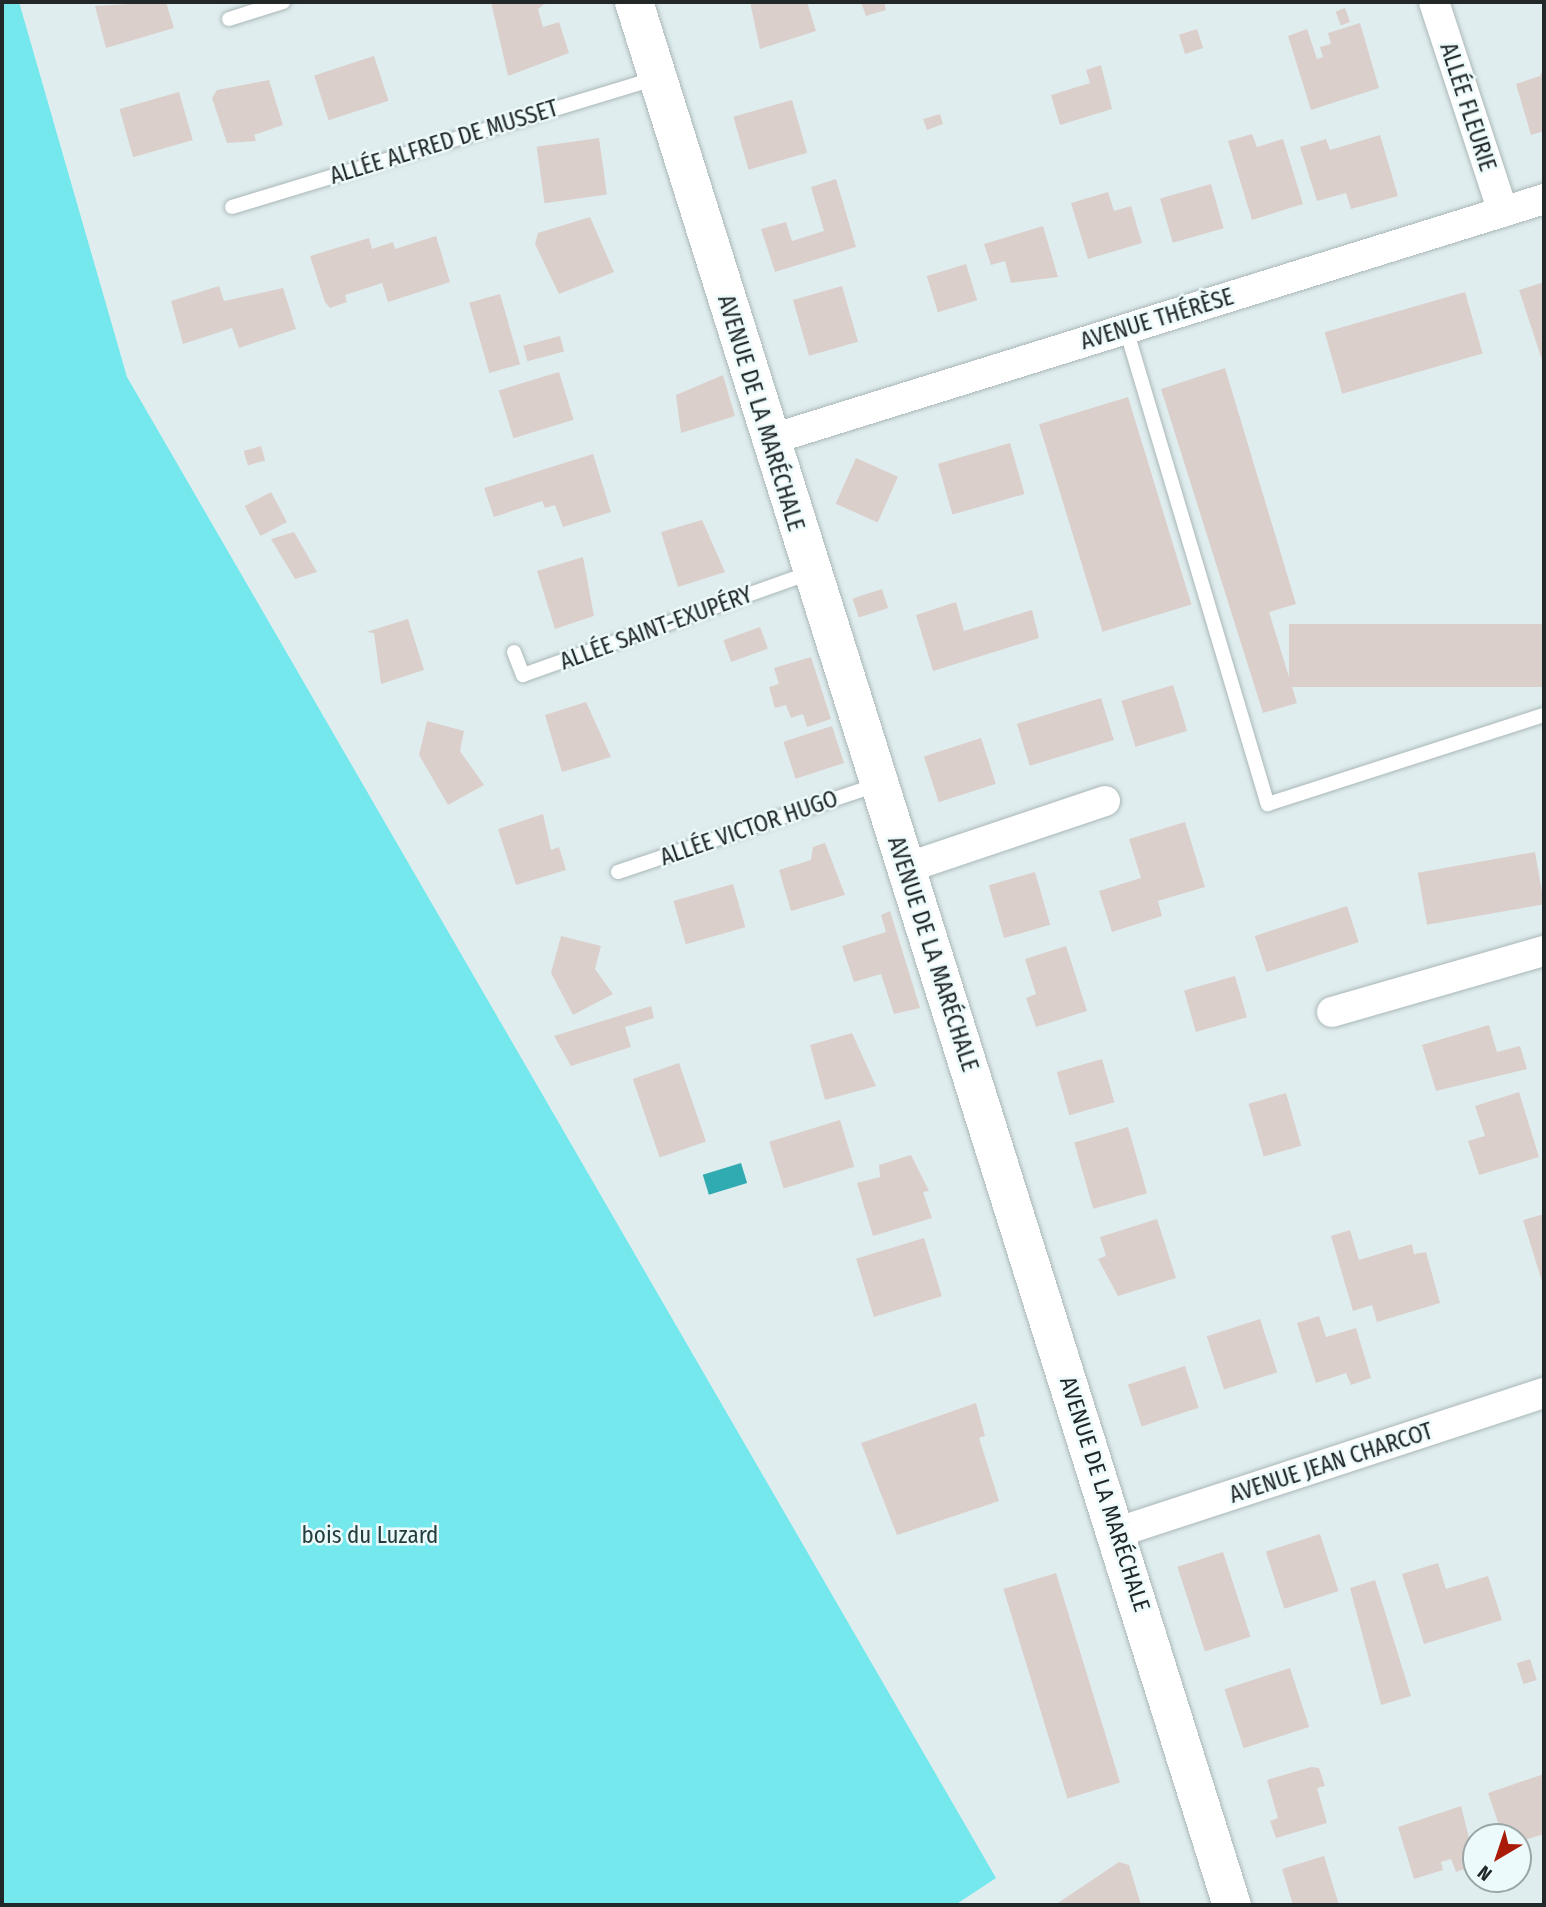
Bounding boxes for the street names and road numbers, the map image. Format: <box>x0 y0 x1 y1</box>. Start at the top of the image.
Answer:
street label: ALLÉE FLEURIE <box>1434 39 1502 175</box>
street label: ALLÉE ALFRED DE MUSSET <box>327 94 561 190</box>
street label: AVENUE THÉRÈSE <box>1077 283 1237 355</box>
street label: AVENUE DE LA MARÉCHALE <box>712 292 810 534</box>
street label: ALLÉE SAINT-EXUPÉRY <box>556 580 756 676</box>
street label: ALLÉE VICTOR HUGO <box>657 785 841 871</box>
street label: AVENUE DE LA MARÉCHALE <box>882 833 984 1075</box>
street label: AVENUE DE LA MARÉCHALE <box>1054 1373 1156 1615</box>
street label: AVENUE JEAN CHARCOT <box>1226 1417 1436 1509</box>

